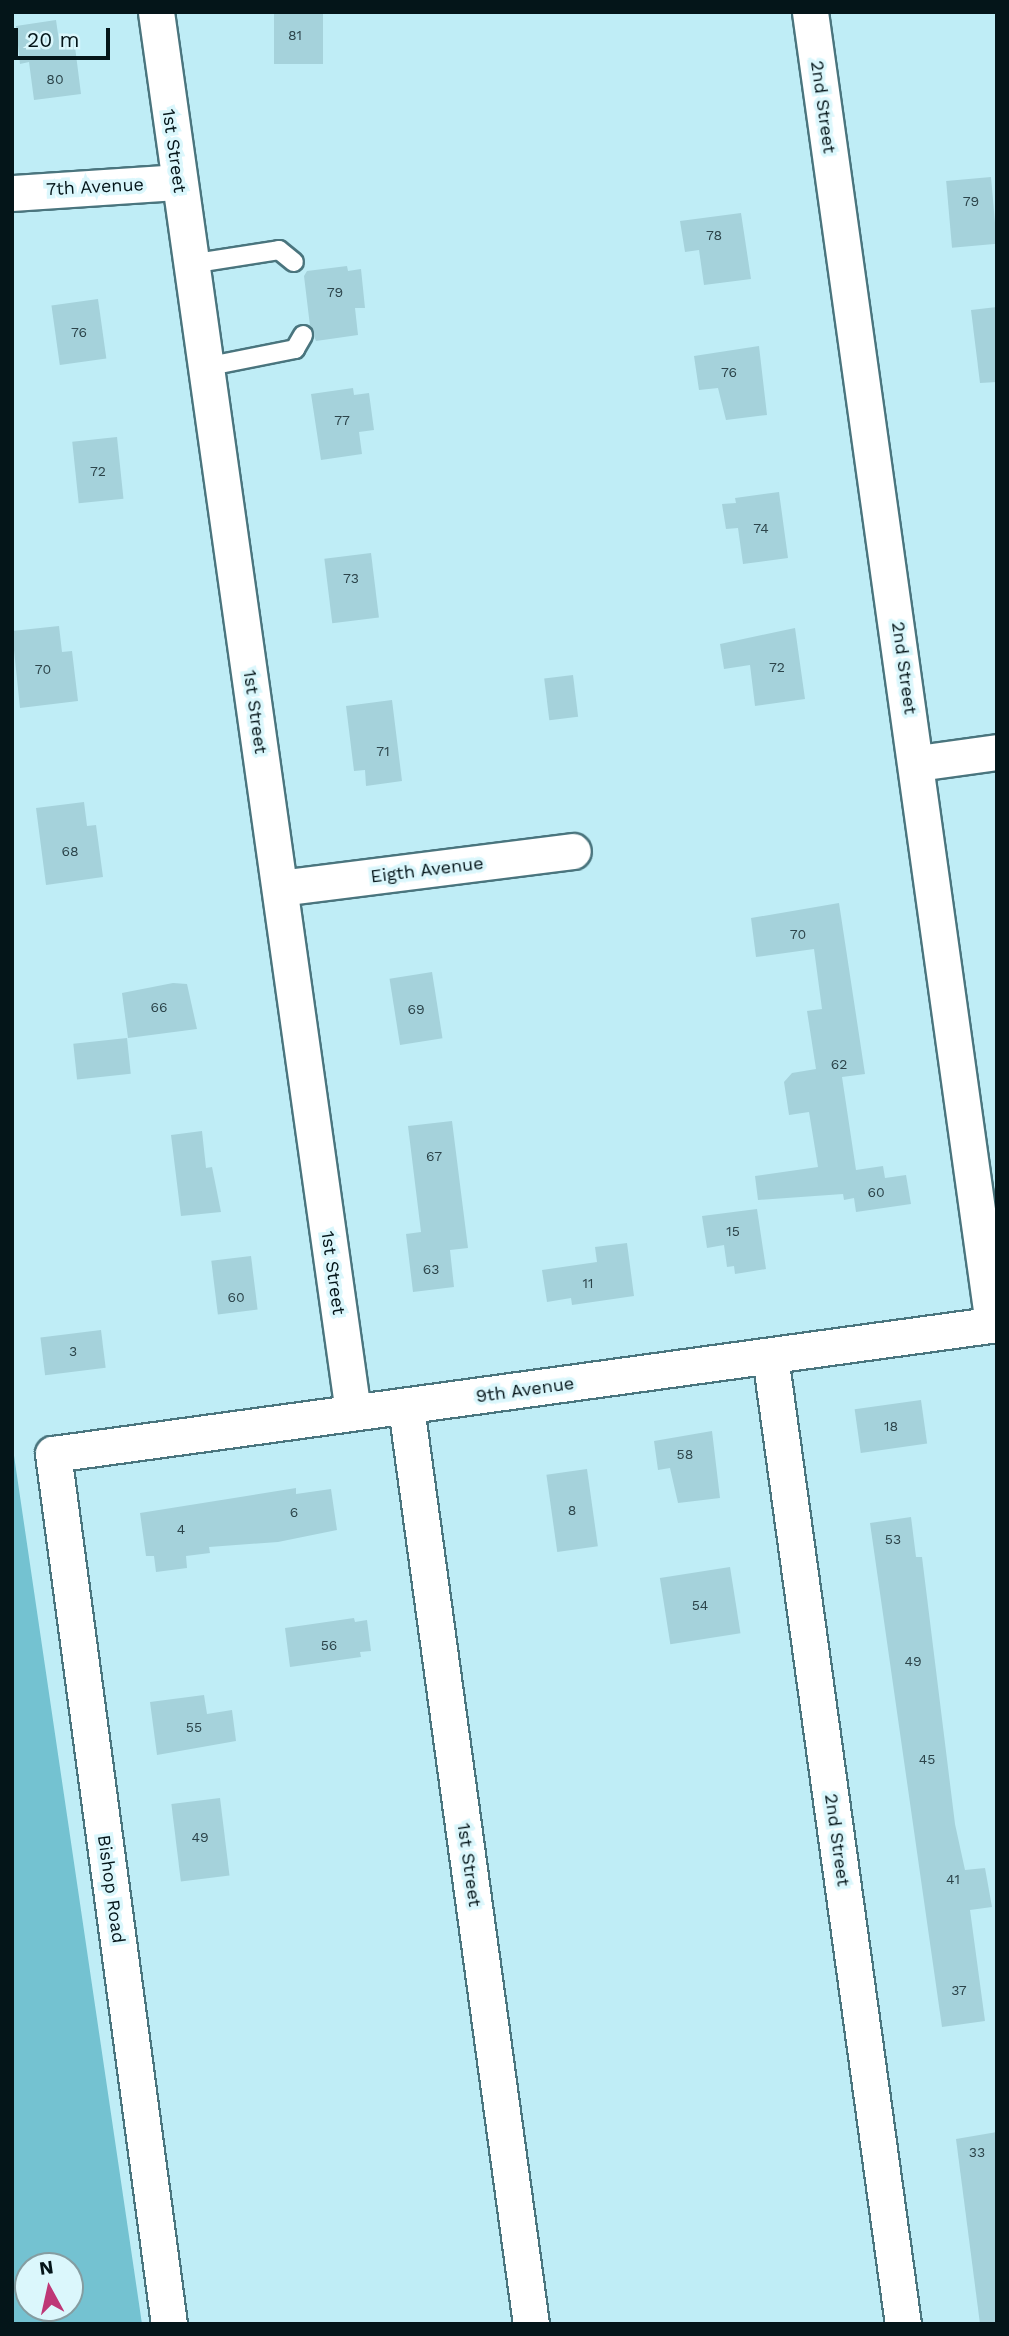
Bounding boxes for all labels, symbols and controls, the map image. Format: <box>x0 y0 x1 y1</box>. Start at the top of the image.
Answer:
scale bar <box>18 14 114 58</box>
text: 20 m <box>27 27 79 52</box>
house number: 81 <box>288 27 302 43</box>
street label: 2nd Street <box>806 59 840 155</box>
house number: 80 <box>46 71 64 87</box>
street label: 1st Street <box>157 108 191 194</box>
street label: 7th Avenue <box>45 174 145 200</box>
house number: 79 <box>963 193 979 209</box>
house number: 78 <box>706 227 722 243</box>
house number: 79 <box>327 284 343 300</box>
house number: 76 <box>71 324 87 340</box>
house number: 76 <box>721 364 737 380</box>
house number: 77 <box>334 412 350 428</box>
house number: 72 <box>90 463 106 479</box>
house number: 74 <box>753 520 769 536</box>
house number: 73 <box>343 570 359 586</box>
street label: 2nd Street <box>887 620 921 716</box>
house number: 72 <box>769 659 785 675</box>
house number: 70 <box>35 661 51 677</box>
street label: 1st Street <box>238 669 272 755</box>
house number: 71 <box>376 743 390 759</box>
house number: 68 <box>61 843 79 859</box>
street label: Eigth Avenue <box>369 852 485 888</box>
house number: 70 <box>790 926 806 942</box>
house number: 66 <box>150 999 168 1015</box>
house number: 69 <box>407 1001 425 1017</box>
house number: 62 <box>831 1056 847 1072</box>
house number: 67 <box>426 1148 442 1164</box>
house number: 60 <box>867 1184 885 1200</box>
house number: 15 <box>726 1223 740 1239</box>
street label: 1st Street <box>316 1230 350 1316</box>
house number: 63 <box>423 1261 439 1277</box>
house number: 11 <box>583 1275 593 1291</box>
house number: 60 <box>227 1289 245 1305</box>
house number: 3 <box>69 1343 77 1359</box>
street label: 9th Avenue <box>474 1372 576 1408</box>
house number: 18 <box>884 1418 898 1434</box>
house number: 58 <box>677 1446 693 1462</box>
house number: 8 <box>568 1502 576 1518</box>
house number: 6 <box>290 1504 298 1520</box>
house number: 4 <box>177 1521 185 1537</box>
house number: 53 <box>885 1531 901 1547</box>
house number: 54 <box>692 1597 708 1613</box>
house number: 56 <box>321 1637 337 1653</box>
house number: 49 <box>904 1653 922 1669</box>
house number: 55 <box>186 1719 202 1735</box>
house number: 45 <box>919 1751 935 1767</box>
street label: 2nd Street <box>820 1792 854 1888</box>
street label: 1st Street <box>452 1822 486 1908</box>
house number: 49 <box>191 1829 209 1845</box>
street label: Bishop Road <box>93 1833 129 1945</box>
house number: 41 <box>946 1871 960 1887</box>
house number: 37 <box>951 1982 967 1998</box>
house number: 33 <box>969 2144 985 2160</box>
north arrow <box>14 2252 84 2322</box>
text: N <box>38 2255 55 2280</box>

